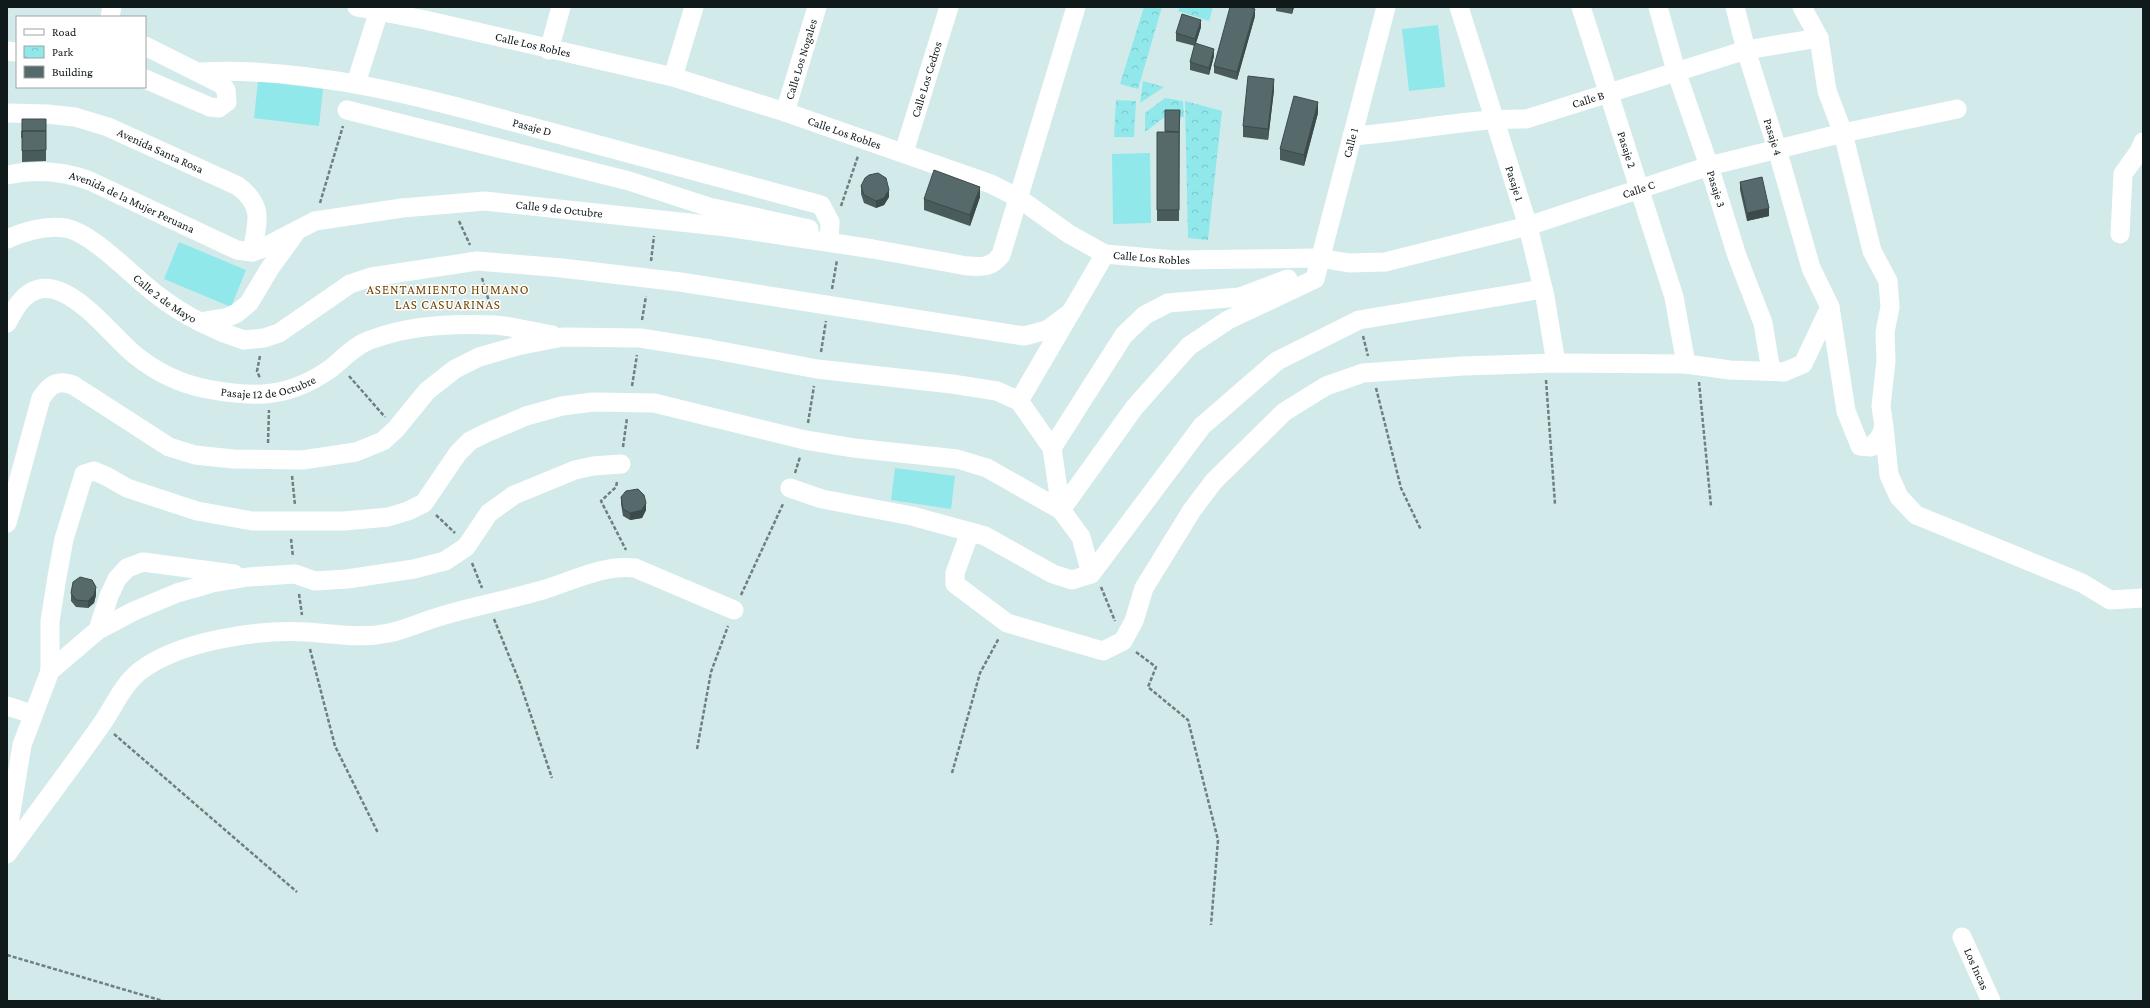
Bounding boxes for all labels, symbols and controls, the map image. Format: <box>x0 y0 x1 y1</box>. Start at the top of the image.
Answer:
legend <box>16 16 146 88</box>
street label: Calle Los Nogales <box>782 17 820 101</box>
text: Road <box>52 25 77 39</box>
street label: Calle Los Robles <box>494 29 572 60</box>
street label: Calle Los Cedros <box>908 39 945 119</box>
text: Park <box>52 45 74 59</box>
text: Building <box>52 65 93 79</box>
street label: Calle B <box>1570 88 1606 111</box>
street label: Calle Los Robles <box>806 113 883 152</box>
street label: Pasaje D <box>511 115 553 139</box>
street label: Pasaje 4 <box>1761 117 1785 157</box>
street label: Avenida Santa Rosa <box>115 125 206 177</box>
street label: Calle 1 <box>1340 126 1361 159</box>
street label: Pasaje 2 <box>1614 130 1639 170</box>
street label: Pasaje 1 <box>1502 164 1527 203</box>
street label: Avenida de la Mujer Peruana <box>68 168 197 236</box>
street label: Pasaje 3 <box>1704 169 1729 209</box>
street label: Calle C <box>1620 177 1657 201</box>
street label: Calle 9 de Octubre <box>515 197 603 221</box>
street label: Calle Los Robles <box>1112 248 1190 267</box>
street label: Calle 2 de Mayo <box>130 271 199 326</box>
district label: ASENTAMIENTO HUMANO LAS CASUARINAS <box>367 282 529 312</box>
street label: Pasaje 12 de Octubre <box>220 373 318 401</box>
street label: Los Incas <box>1961 946 1992 992</box>

